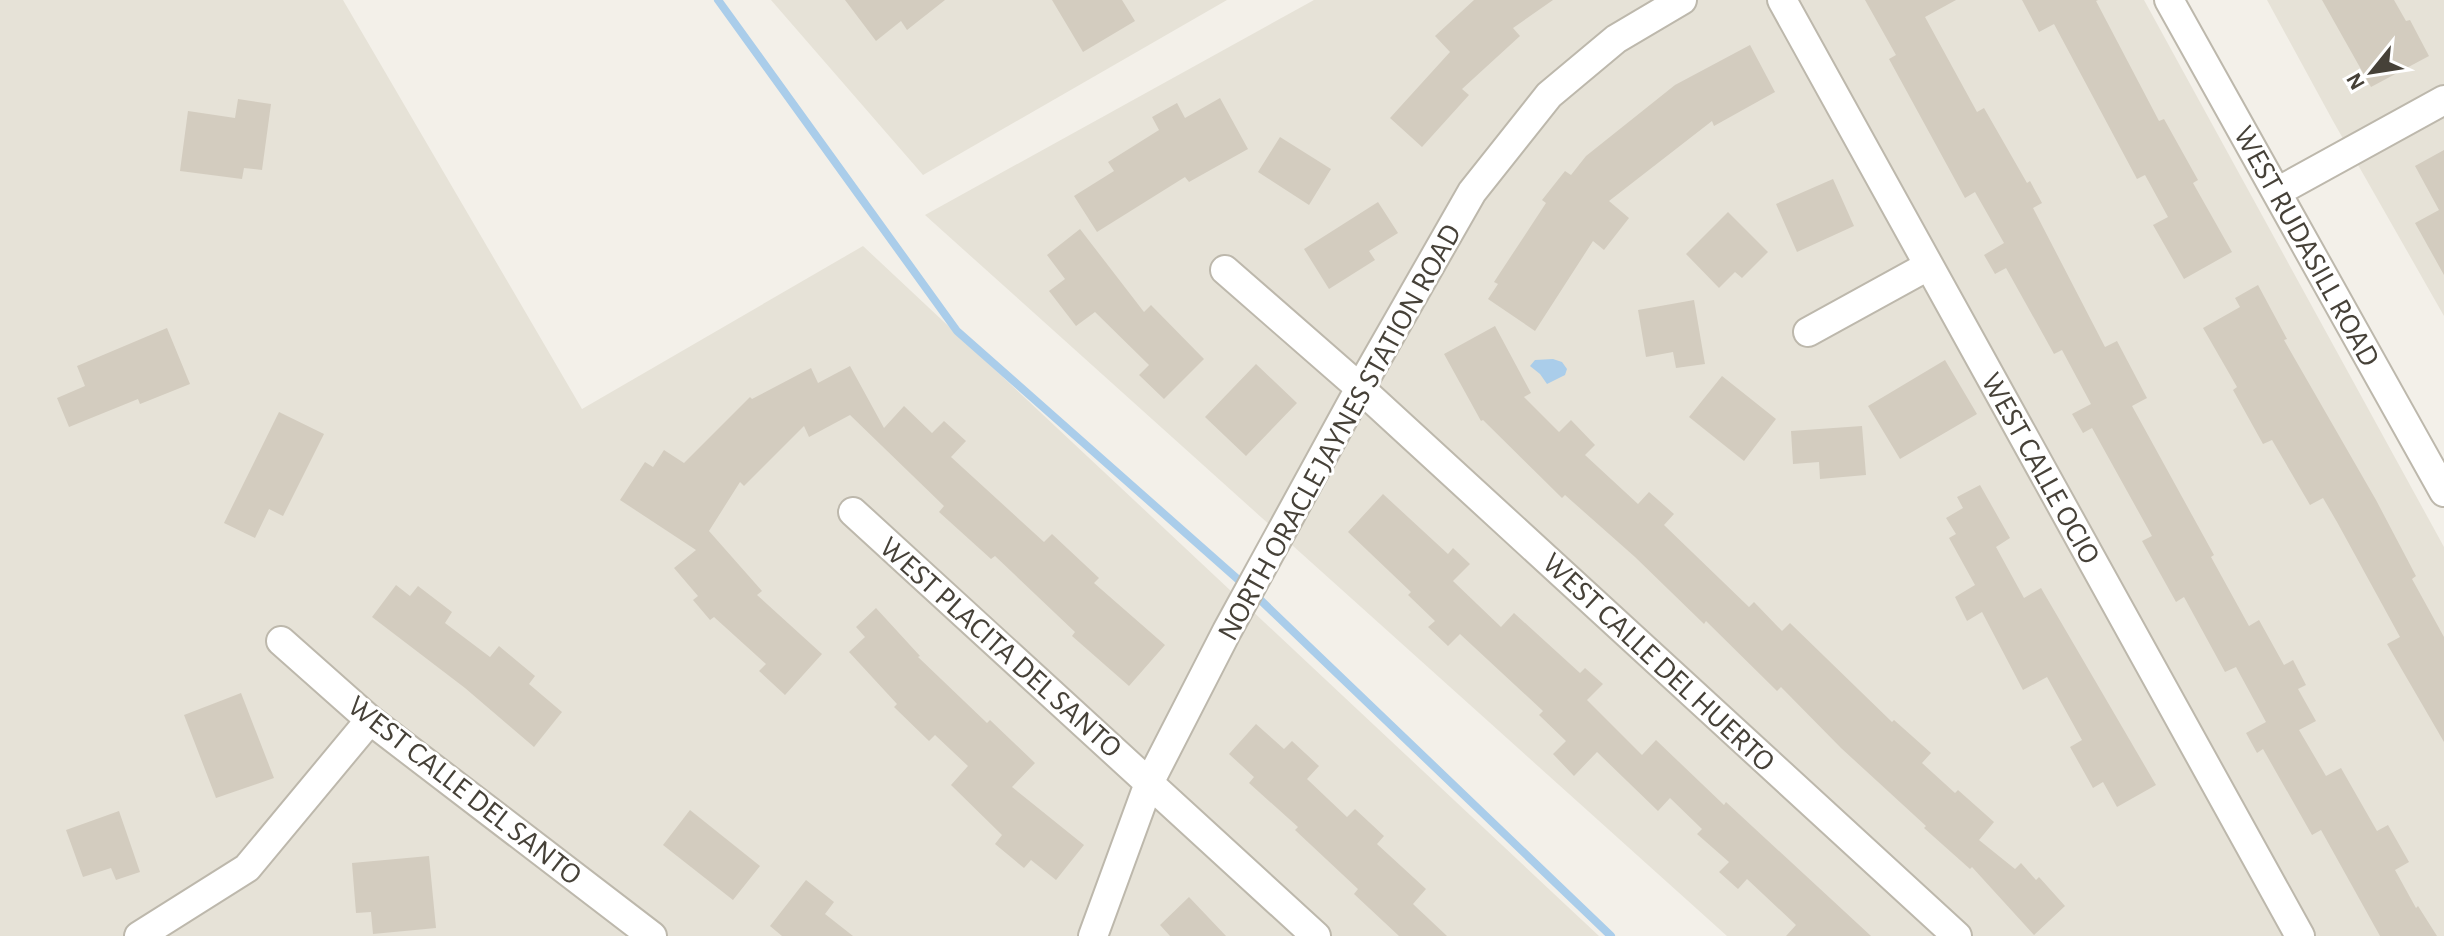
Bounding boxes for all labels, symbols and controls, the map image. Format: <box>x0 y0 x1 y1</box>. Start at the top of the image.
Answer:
north arrow <box>2332 32 2412 112</box>
text: N <box>2342 69 2369 94</box>
street label: WEST RUDASILL ROAD <box>2228 121 2385 372</box>
street label: NORTH ORACLE JAYNES STATION ROAD <box>1213 219 1467 646</box>
street label: WEST CALLE OCIO <box>1975 368 2105 569</box>
street label: WEST PLACITA DEL SANTO <box>874 532 1127 764</box>
street label: WEST CALLE DEL HUERTO <box>1537 548 1780 778</box>
street label: WEST CALLE DEL SANTO <box>342 691 587 891</box>

